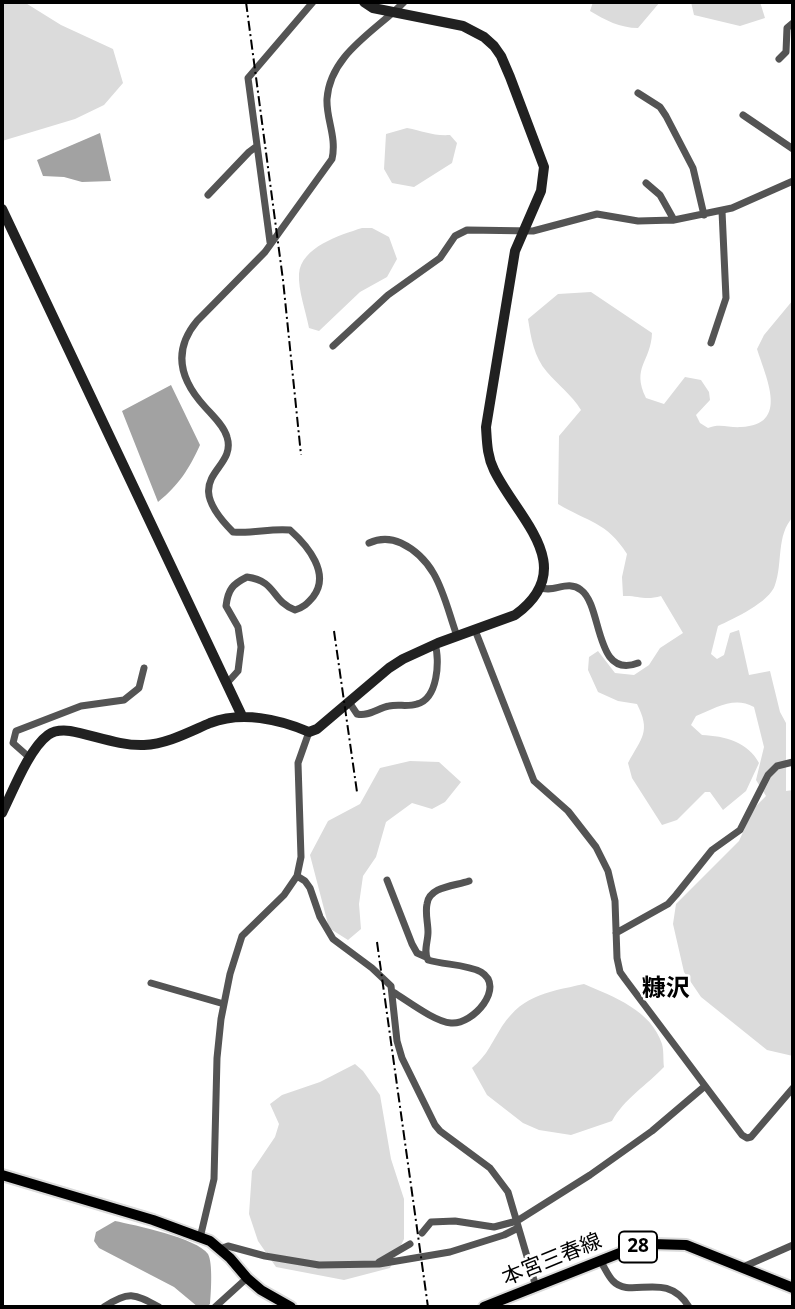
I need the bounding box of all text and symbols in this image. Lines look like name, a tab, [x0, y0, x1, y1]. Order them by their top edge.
district label: 糠沢	[642, 975, 690, 1003]
street label: 本宮三春線	[499, 1229, 605, 1291]
road number: 28	[619, 1232, 657, 1262]

